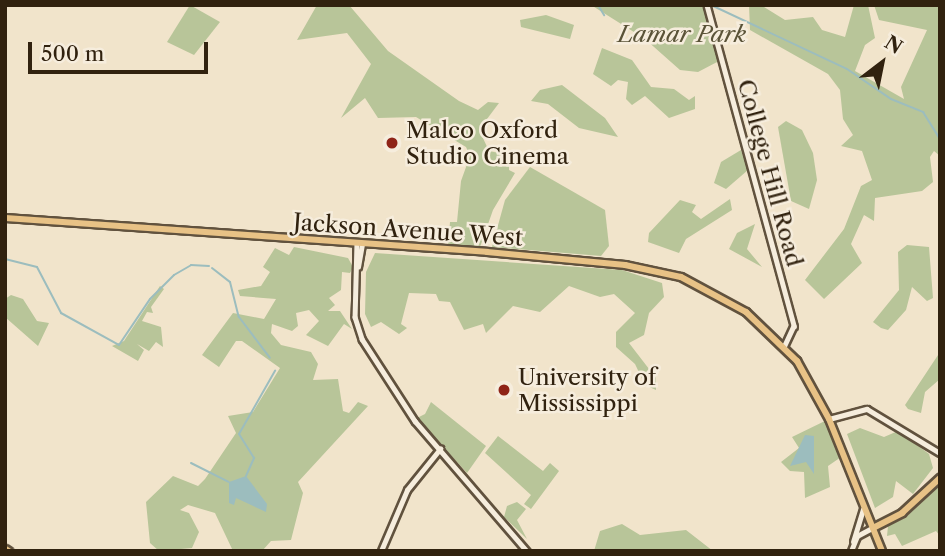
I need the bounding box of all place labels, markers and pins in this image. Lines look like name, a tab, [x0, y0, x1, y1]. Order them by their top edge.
place label: Malco Oxford Studio Cinema	[406, 116, 569, 170]
marker: Malco Oxford Studio Cinema	[384, 135, 400, 151]
place label: University of Mississippi	[518, 363, 657, 417]
marker: University of Mississippi	[496, 382, 512, 398]

